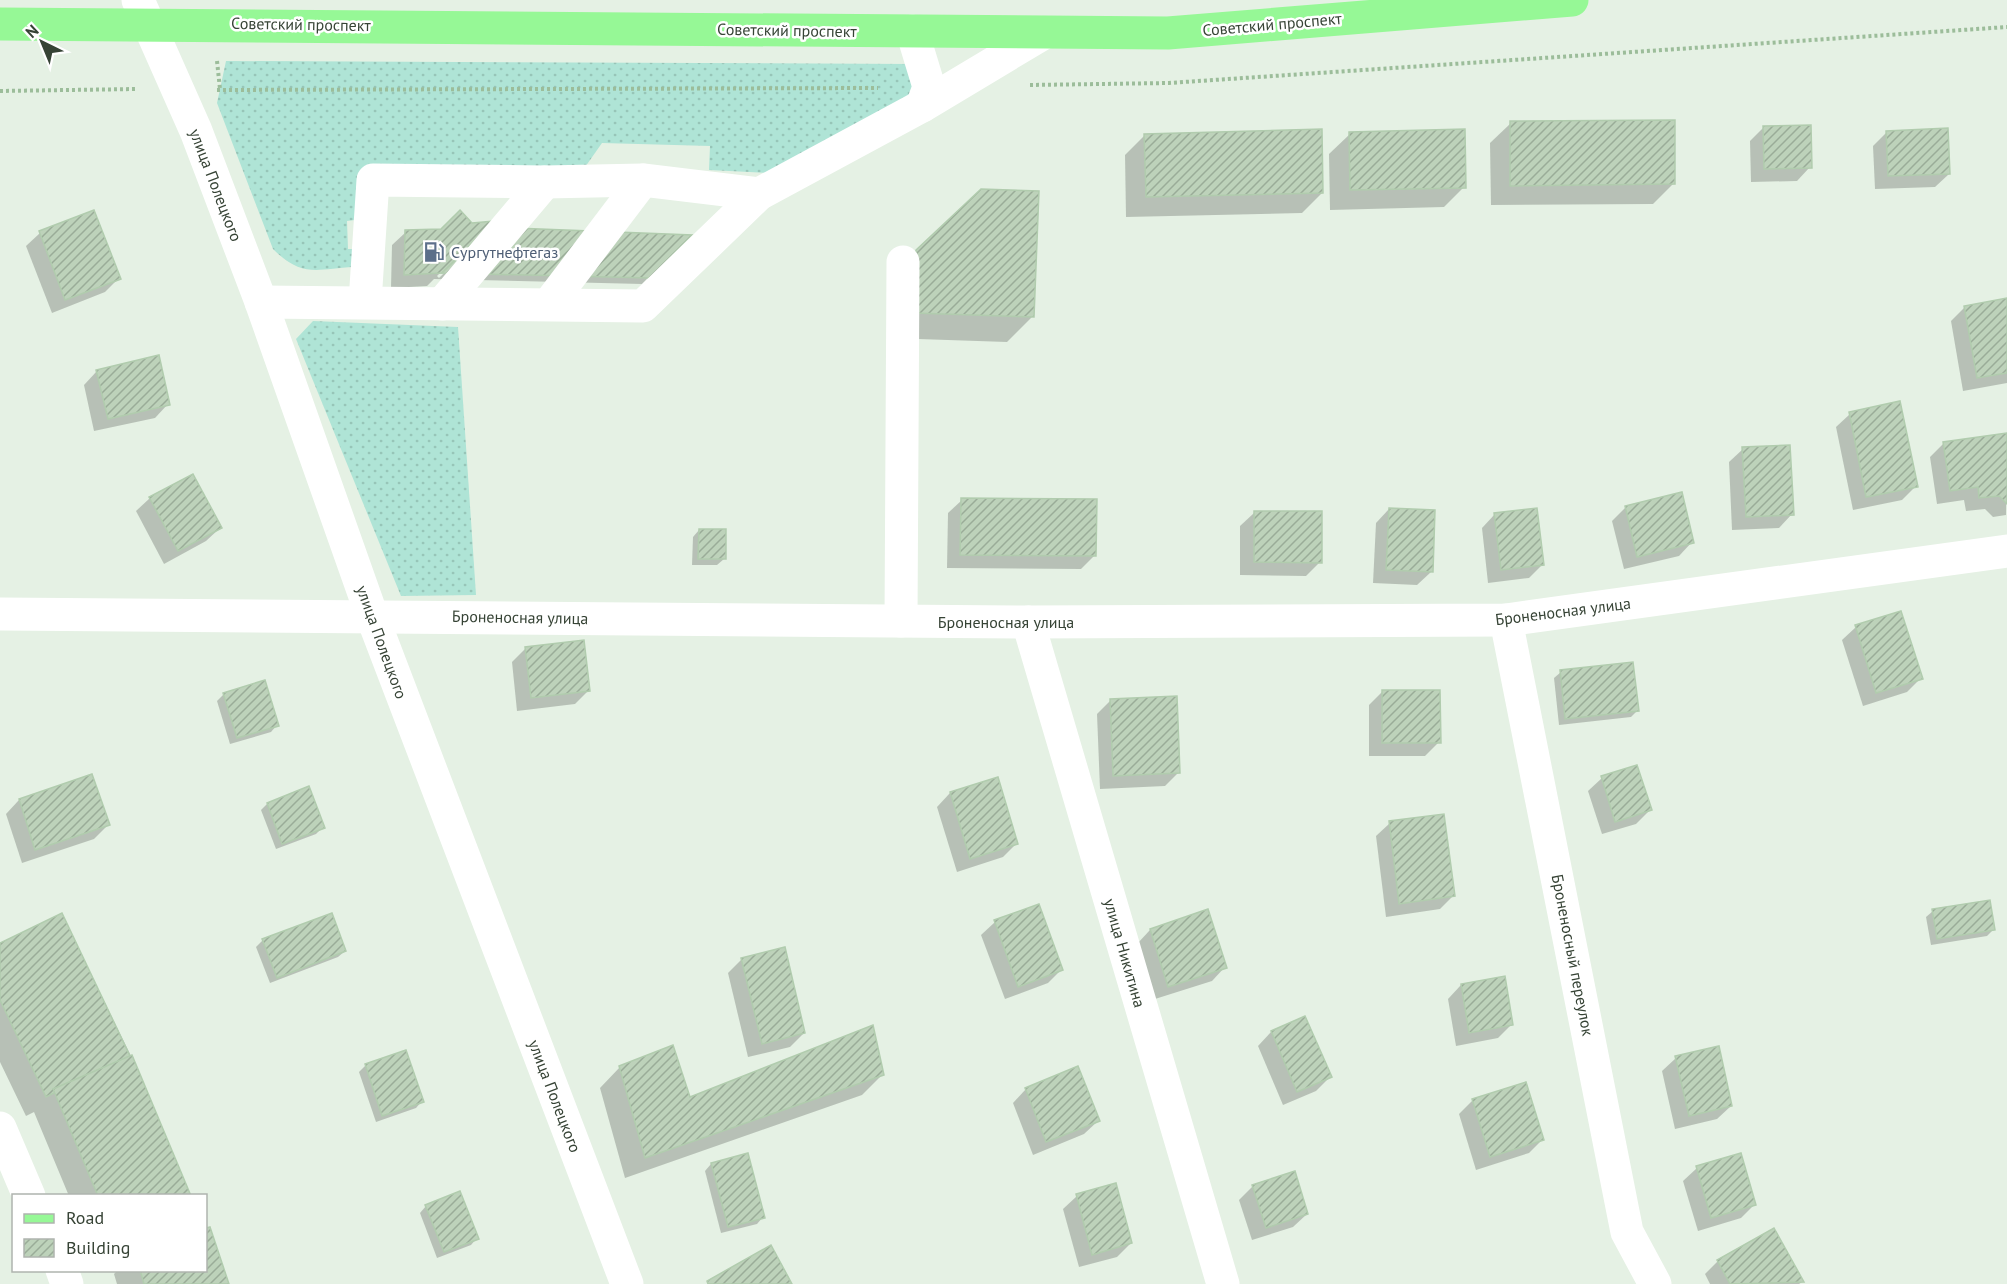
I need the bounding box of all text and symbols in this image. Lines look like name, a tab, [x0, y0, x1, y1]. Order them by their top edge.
street label: Советский проспект	[1202, 8, 1343, 40]
north arrow	[12, 12, 72, 72]
street label: Советский проспект	[231, 13, 372, 35]
street label: Советский проспект	[717, 19, 858, 41]
text: N	[21, 20, 42, 42]
street label: улица Полецкого	[185, 126, 247, 244]
fuel station icon: Сургутнефтегаз	[422, 240, 446, 264]
place label: Сургутнефтегаз	[451, 242, 558, 262]
street label: улица Полецкого	[352, 583, 412, 701]
street label: Броненосная улица	[1494, 593, 1632, 629]
street label: Броненосная улица	[452, 606, 588, 628]
street label: Броненосная улица	[938, 612, 1074, 632]
street label: Броненосный переулок	[1548, 873, 1599, 1038]
street label: улица Никитина	[1100, 896, 1150, 1010]
street label: улица Полецкого	[524, 1037, 586, 1155]
legend	[12, 1194, 207, 1272]
text: Road	[66, 1206, 104, 1229]
text: Building	[66, 1236, 130, 1259]

